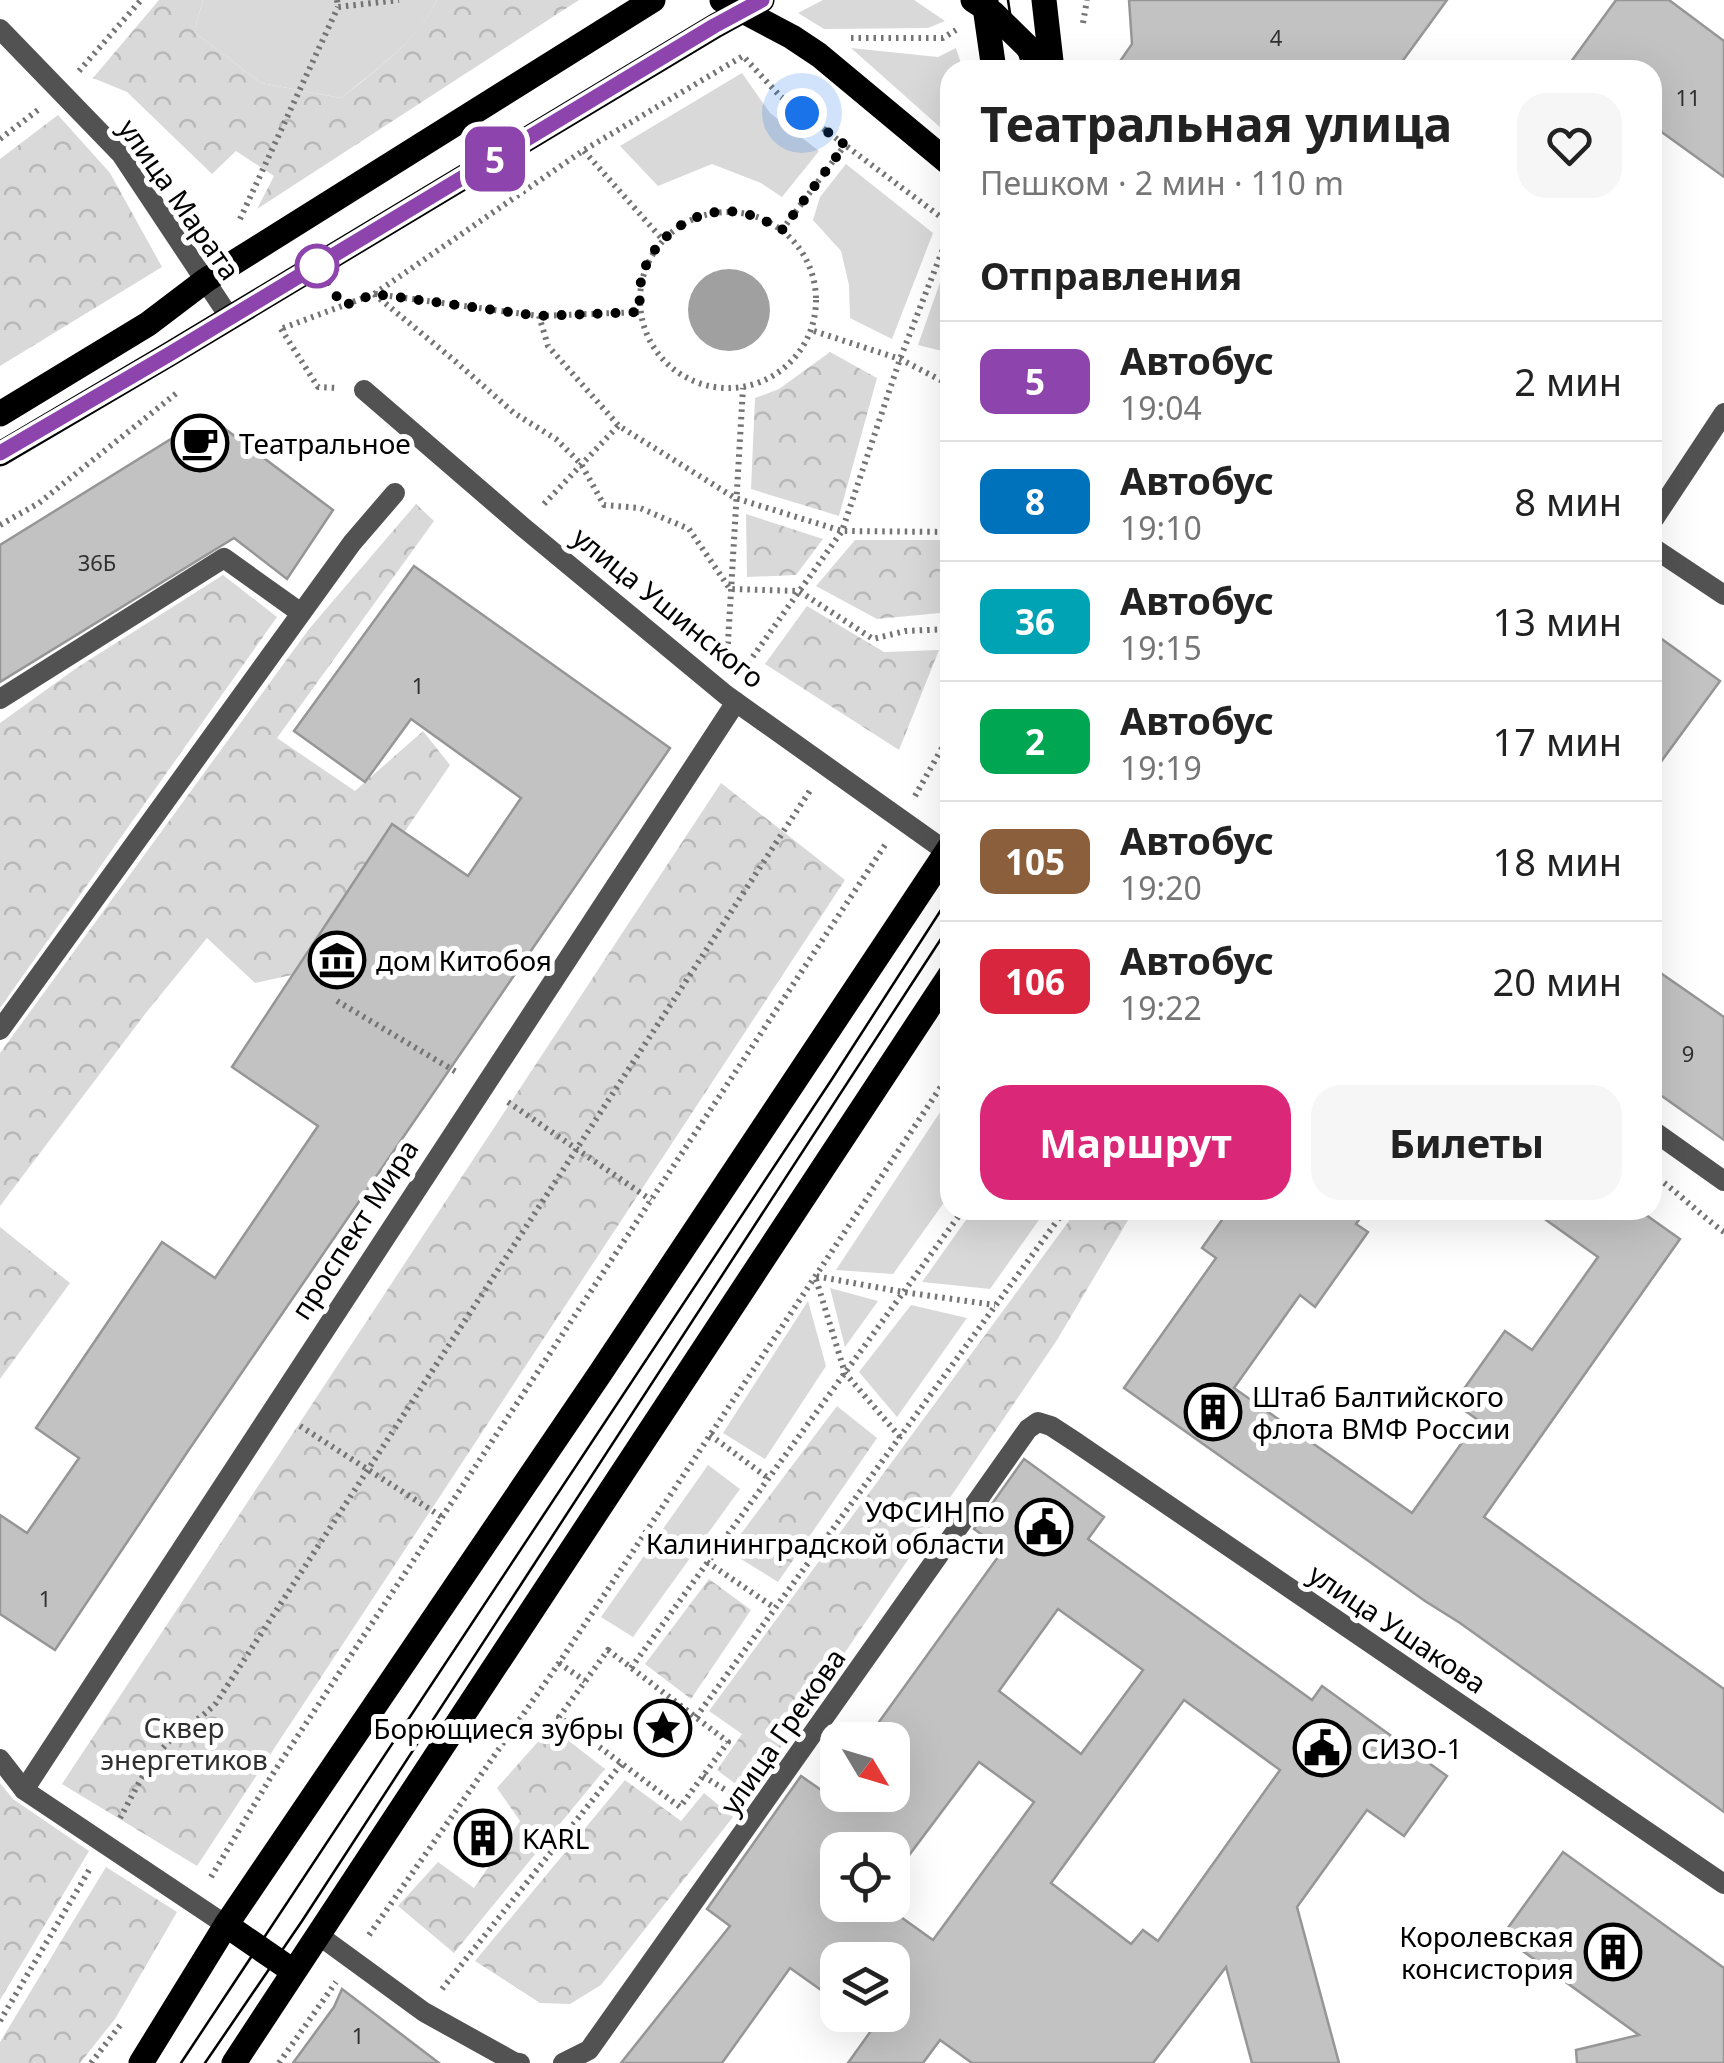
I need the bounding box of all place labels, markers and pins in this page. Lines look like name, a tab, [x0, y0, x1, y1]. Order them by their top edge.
unlabelled marker	[296, 245, 338, 287]
cafe icon: Театральное	[170, 413, 230, 473]
place label: Театральное	[239, 424, 411, 462]
museum icon: дом Китобоя	[307, 930, 367, 990]
place label: дом Китобоя	[376, 941, 552, 979]
place label: Штаб Балтийского флота ВМФ России	[1252, 1377, 1510, 1447]
building icon: Штаб Балтийского флота ВМФ России	[1183, 1382, 1243, 1442]
place label: УФСИН по Калининградской области	[646, 1492, 1005, 1562]
public building icon: УФСИН по Калининградской области	[1014, 1497, 1074, 1557]
place icon: Борющиеся зубры	[633, 1698, 693, 1758]
place label: Борющиеся зубры	[373, 1709, 624, 1747]
public building icon: СИЗО-1	[1292, 1718, 1352, 1778]
place label: СИЗО-1	[1361, 1729, 1463, 1767]
building icon: KARL	[453, 1808, 513, 1868]
place label: KARL	[522, 1819, 589, 1857]
place label: Королевская консистория	[1399, 1917, 1574, 1987]
building icon: Королевская консистория	[1583, 1922, 1643, 1982]

